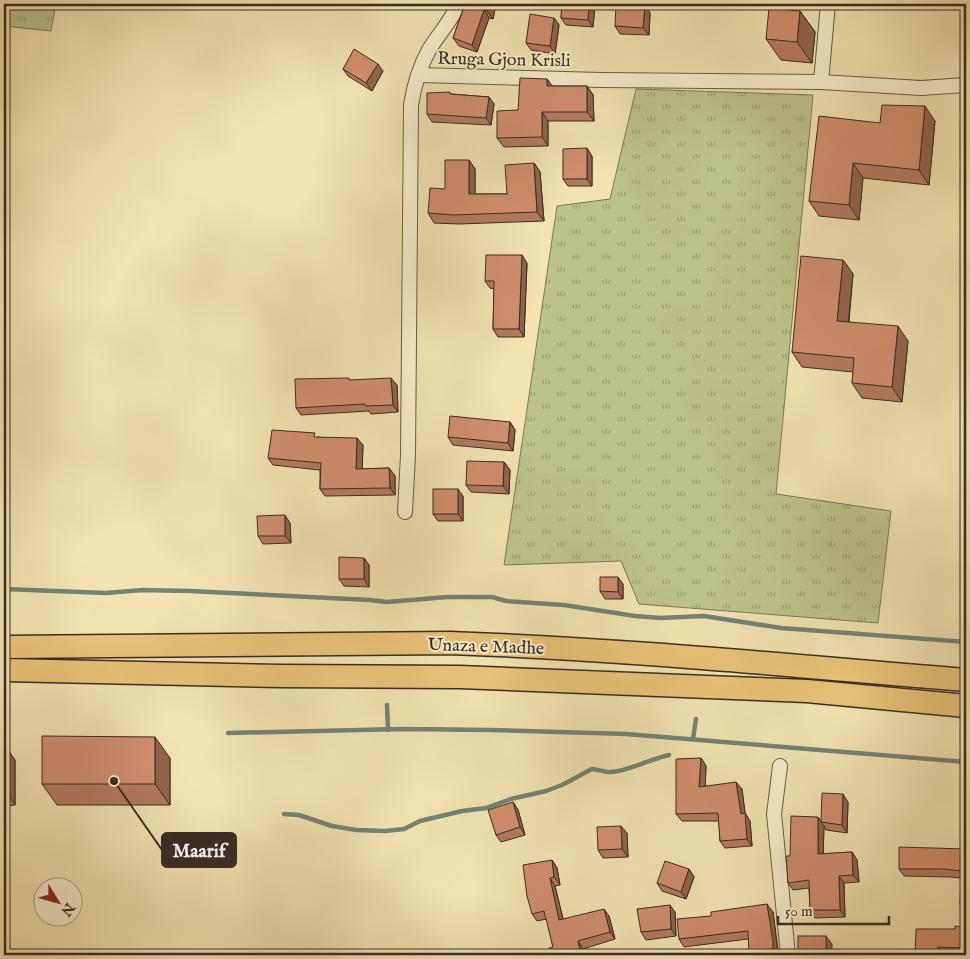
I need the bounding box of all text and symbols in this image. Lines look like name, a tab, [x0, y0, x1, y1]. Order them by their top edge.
street label: Rruga Gjon Krisli	[437, 48, 571, 73]
street label: Unaza e Madhe	[427, 634, 545, 661]
callout: Maarif	[162, 833, 236, 867]
text: Maarif	[172, 840, 229, 864]
north arrow	[32, 876, 82, 926]
scale bar	[778, 894, 889, 926]
text: N	[57, 898, 79, 919]
text: 50 m	[785, 902, 813, 921]

